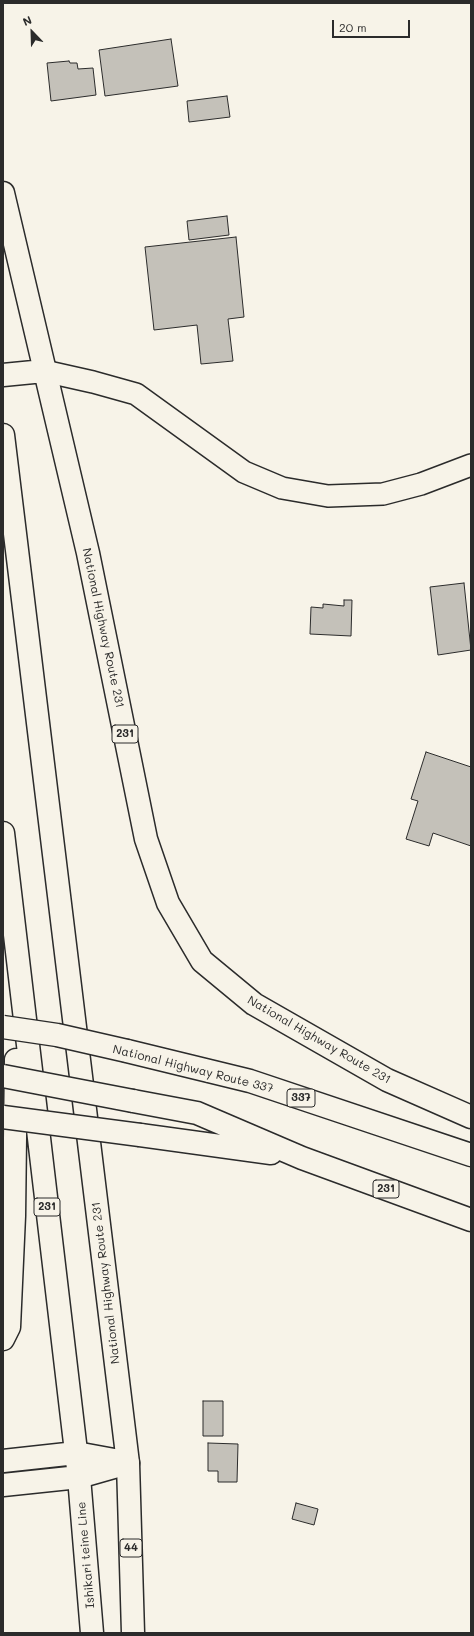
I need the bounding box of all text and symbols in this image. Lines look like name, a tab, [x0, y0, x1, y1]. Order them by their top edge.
north arrow	[12, 12, 52, 52]
text: N	[20, 12, 34, 29]
scale bar	[334, 12, 412, 38]
text: 20 m	[339, 19, 367, 35]
street label: National Highway Route 231	[79, 547, 127, 709]
road number: 231	[112, 725, 138, 743]
street label: National Highway Route 231	[245, 993, 393, 1087]
street label: National Highway Route 337	[111, 1042, 275, 1096]
road number: 337	[287, 1089, 315, 1107]
road number: 231	[373, 1180, 399, 1198]
road number: 231	[34, 1198, 60, 1216]
street label: National Highway Route 231	[89, 1201, 123, 1365]
street label: Ishikari teine Line	[74, 1501, 98, 1609]
road number: 44	[120, 1539, 142, 1557]

